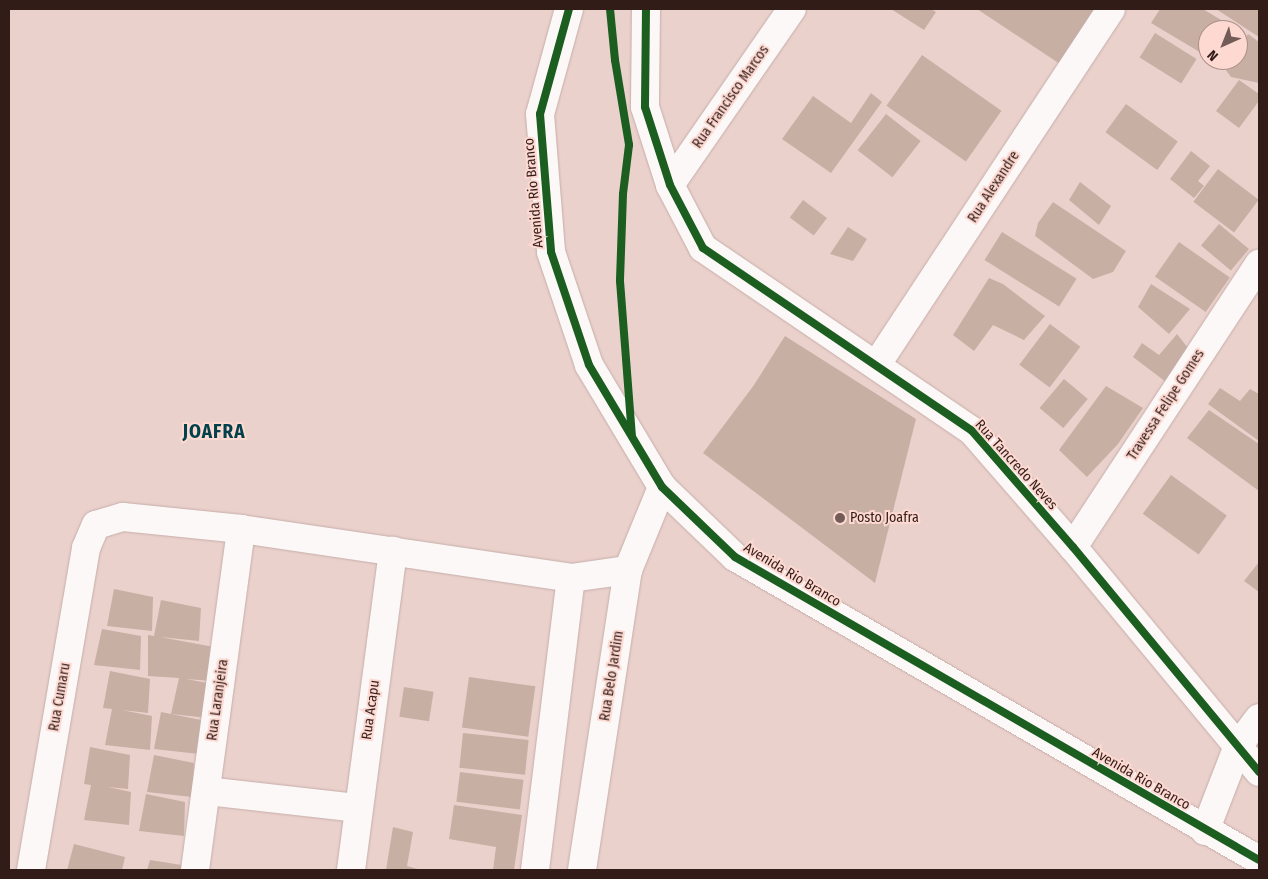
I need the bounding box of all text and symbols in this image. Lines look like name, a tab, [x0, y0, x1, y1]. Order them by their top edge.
north arrow	[1198, 20, 1248, 70]
street label: Rua Francisco Marcos	[689, 42, 773, 152]
text: N	[1204, 46, 1222, 64]
street label: Avenida Rio Branco	[521, 137, 547, 249]
street label: Rua Alexandre	[965, 148, 1023, 226]
street label: Travessa Felipe Gomes	[1124, 346, 1208, 464]
street label: Rua Tancredo Neves	[971, 417, 1061, 513]
district label: JOAFRA	[182, 421, 246, 443]
place label: Posto Joafra	[850, 510, 919, 526]
marker: Posto Joafra	[834, 512, 846, 524]
street label: Avenida Rio Branco	[740, 539, 844, 611]
street label: Rua Belo Jardim	[597, 630, 627, 722]
street label: Rua Laranjeira	[204, 658, 232, 742]
street label: Rua Cumaru	[46, 662, 74, 732]
street label: Rua Acapu	[359, 679, 383, 741]
street label: Avenida Rio Branco	[1089, 744, 1193, 814]

